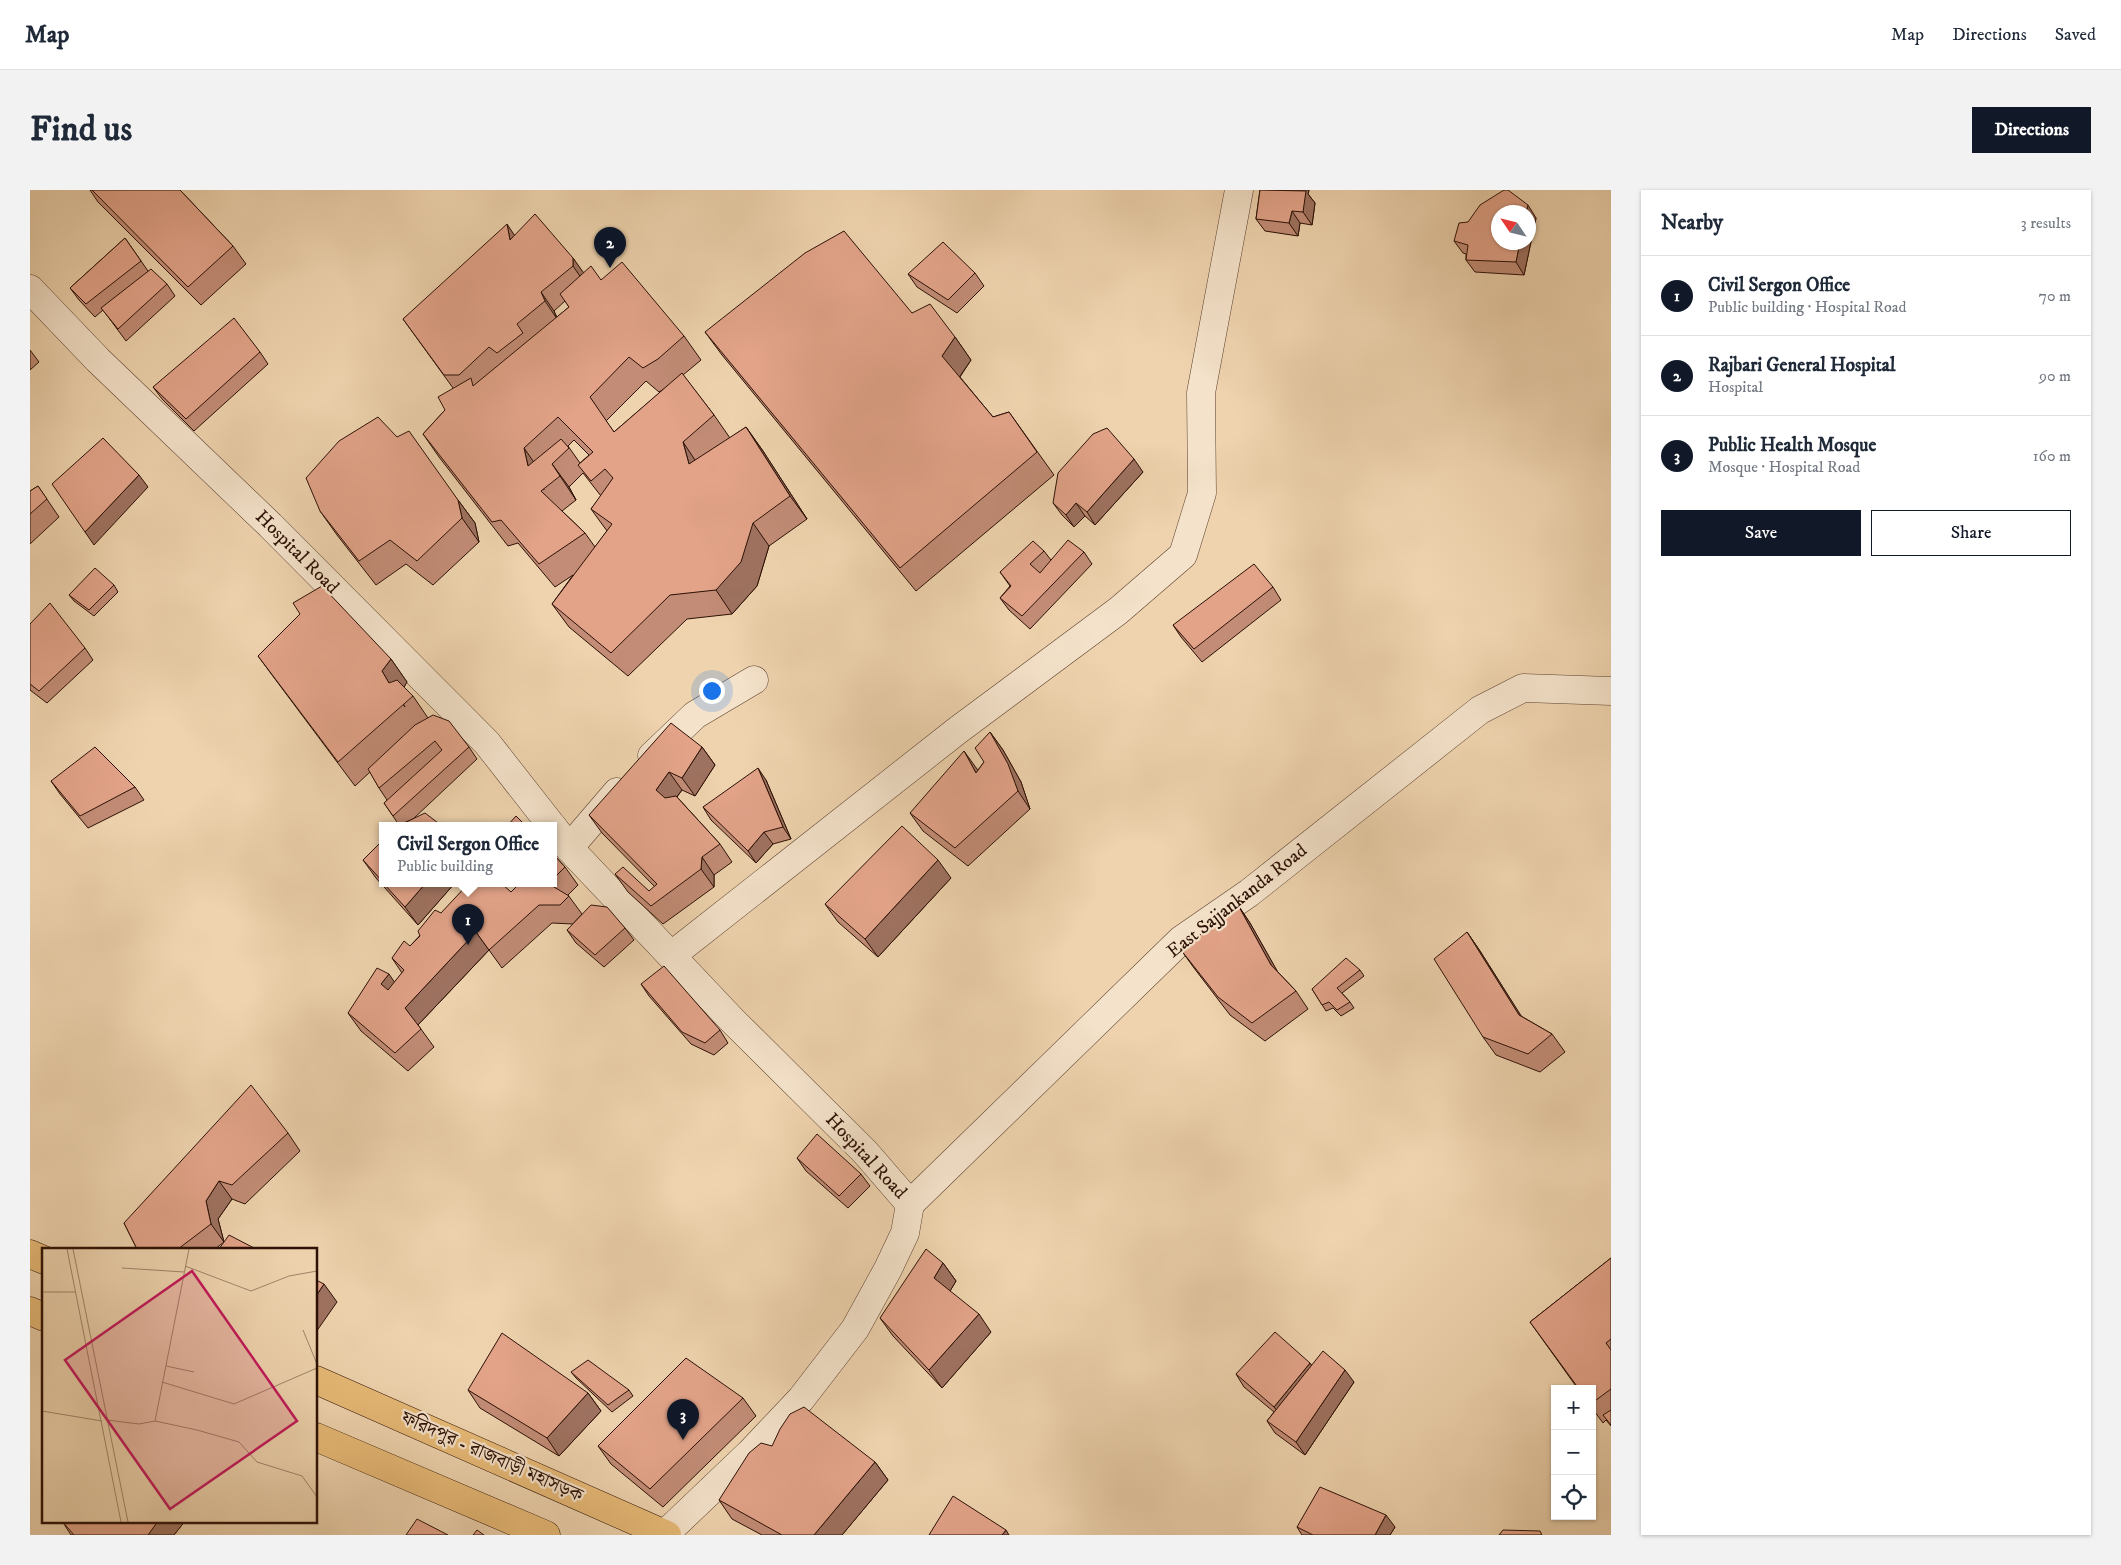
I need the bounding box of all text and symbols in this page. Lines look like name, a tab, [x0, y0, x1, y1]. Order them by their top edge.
text: Map	[25, 20, 69, 50]
text: Map	[1891, 24, 1924, 46]
text: Directions	[1952, 24, 2027, 46]
text: Saved	[2055, 24, 2096, 46]
button: Directions	[1972, 107, 2091, 153]
text: Find us	[30, 108, 132, 152]
north arrow	[1491, 205, 1536, 250]
text: Nearby	[1661, 210, 1723, 236]
text: 3 results	[2021, 213, 2071, 233]
pin: 2	[594, 227, 626, 268]
text: Civil Sergon Office	[1708, 274, 1850, 297]
text: 1	[1674, 286, 1680, 306]
text: 70 m	[2039, 286, 2071, 306]
text: Public building · Hospital Road	[1708, 297, 1907, 317]
text: Rajbari General Hospital	[1708, 354, 1896, 377]
text: 2	[1673, 366, 1681, 386]
text: 90 m	[2039, 366, 2071, 386]
text: Hospital	[1708, 377, 1763, 397]
text: Public Health Mosque	[1708, 434, 1876, 457]
text: 3	[1674, 446, 1680, 466]
text: 160 m	[2033, 446, 2071, 466]
text: Mosque · Hospital Road	[1708, 457, 1860, 477]
street label: Hospital Road	[250, 505, 344, 599]
button: Save	[1661, 510, 1861, 556]
button: Share	[1871, 510, 2071, 556]
your location	[699, 678, 725, 704]
popup	[379, 822, 557, 887]
text: Civil Sergon Office	[397, 833, 539, 856]
street label: East Sajjankanda Road	[1162, 839, 1312, 963]
text: Public building	[397, 856, 493, 876]
pin: 1	[452, 904, 484, 945]
street label: Hospital Road	[820, 1108, 912, 1204]
inset map	[42, 1248, 318, 1522]
map controls	[1551, 1385, 1596, 1520]
button: +	[1551, 1385, 1596, 1430]
pin: 3	[667, 1399, 699, 1440]
street label: ফরিদপুর - রাজবাড়ী মহাসড়ক	[397, 1405, 587, 1508]
button: −	[1551, 1430, 1596, 1475]
button: locate	[1551, 1475, 1596, 1520]

